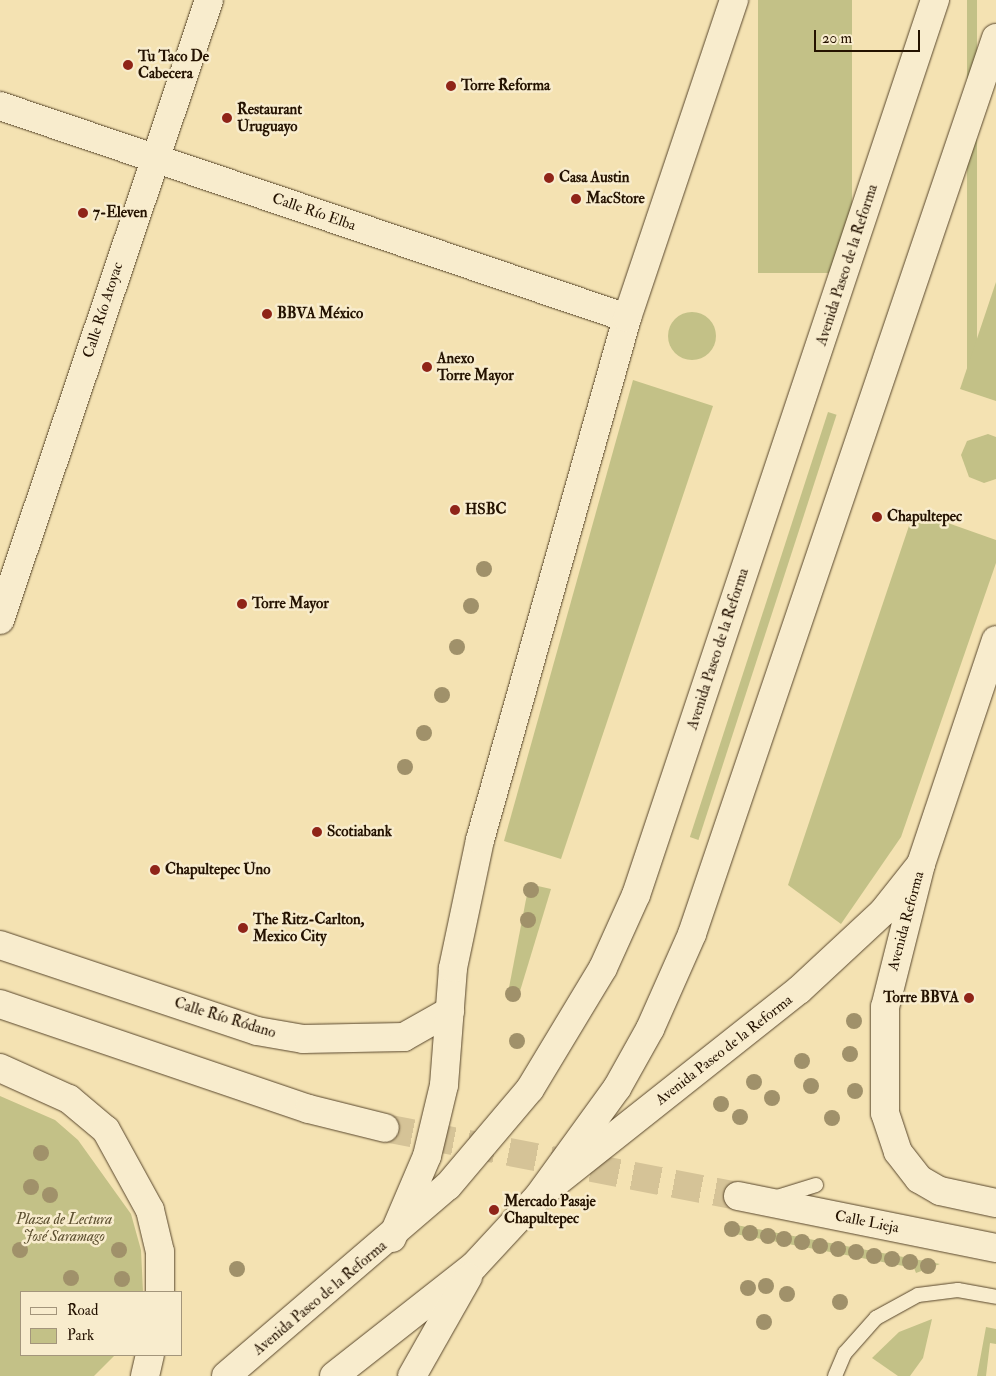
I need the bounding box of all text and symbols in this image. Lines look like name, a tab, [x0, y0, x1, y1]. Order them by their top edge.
scale bar	[816, 20, 922, 52]
text: 20 m	[822, 29, 852, 48]
place label: Tu Taco De Cabecera	[138, 47, 209, 82]
marker: Tu Taco De Cabecera	[122, 59, 134, 71]
place label: Torre Reforma	[461, 77, 550, 95]
marker: Torre Reforma	[445, 80, 457, 92]
place label: Restaurant Uruguayo	[237, 100, 302, 135]
marker: Restaurant Uruguayo	[221, 112, 233, 124]
place label: Casa Austin	[559, 169, 630, 187]
marker: Casa Austin	[543, 172, 555, 184]
street label: Avenida Paseo de la Reforma	[812, 182, 882, 348]
street label: Calle Río Elba	[270, 189, 358, 235]
place label: MacStore	[586, 190, 645, 208]
marker: MacStore	[570, 193, 582, 205]
place label: 7-Eleven	[93, 204, 147, 222]
marker: 7-Eleven	[77, 207, 89, 219]
street label: Calle Río Atoyac	[79, 260, 127, 360]
place label: BBVA México	[277, 305, 363, 323]
marker: BBVA México	[261, 308, 273, 320]
place label: Anexo Torre Mayor	[437, 349, 514, 384]
marker: Anexo Torre Mayor	[421, 361, 433, 373]
place label: HSBC	[465, 501, 506, 519]
marker: HSBC	[449, 504, 461, 516]
place label: Chapultepec	[887, 508, 962, 526]
marker: Chapultepec	[871, 511, 883, 523]
street label: Avenida Paseo de la Reforma	[683, 566, 753, 732]
place label: Torre Mayor	[252, 595, 329, 613]
marker: Torre Mayor	[236, 598, 248, 610]
place label: Scotiabank	[327, 823, 392, 841]
marker: Scotiabank	[311, 826, 323, 838]
place label: Chapultepec Uno	[165, 861, 270, 879]
marker: Chapultepec Uno	[149, 864, 161, 876]
street label: Avenida Reforma	[884, 869, 928, 973]
place label: The Ritz-Carlton, Mexico City	[253, 910, 364, 945]
marker: The Ritz-Carlton, Mexico City	[237, 922, 249, 934]
place label: Torre BBVA	[883, 989, 959, 1007]
street label: Avenida Paseo de la Reforma	[652, 991, 796, 1109]
marker: Torre BBVA	[963, 992, 975, 1004]
street label: Calle Río Ródano	[172, 994, 278, 1042]
place label: Mercado Pasaje Chapultepec	[504, 1192, 596, 1227]
marker: Mercado Pasaje Chapultepec	[488, 1204, 500, 1216]
street label: Calle Lieja	[833, 1207, 901, 1237]
park label: Plaza de Lectura José Saramago	[16, 1210, 112, 1245]
street label: Avenida Paseo de la Reforma	[250, 1237, 390, 1359]
legend	[20, 1291, 182, 1356]
text: Road	[67, 1301, 98, 1320]
text: Park	[67, 1326, 94, 1345]

